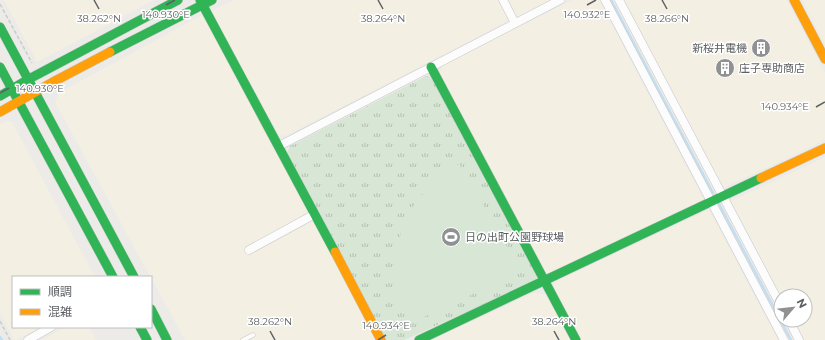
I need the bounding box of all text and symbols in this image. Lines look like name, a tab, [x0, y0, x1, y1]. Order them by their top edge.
text: 140.930°E	[142, 8, 190, 21]
text: 140.932°E	[564, 8, 611, 21]
text: 38.262°N	[77, 12, 121, 25]
text: 38.264°N	[361, 12, 405, 25]
text: 38.266°N	[645, 12, 689, 25]
building icon: 新桜井電機	[750, 37, 772, 59]
place label: 新桜井電機	[692, 41, 747, 55]
building icon: 庄子専助商店	[714, 57, 736, 79]
place label: 庄子専助商店	[739, 61, 805, 75]
text: 140.930°E	[16, 82, 64, 95]
text: 140.934°E	[761, 100, 809, 113]
sports icon: 日の出町公園野球場	[440, 226, 462, 248]
place label: 日の出町公園野球場	[465, 230, 564, 244]
legend	[12, 276, 152, 328]
text: 順調	[48, 284, 72, 299]
north arrow	[773, 288, 813, 328]
text: N	[794, 296, 810, 311]
text: 混雑	[48, 304, 72, 319]
text: 38.262°N	[248, 315, 292, 328]
text: 38.264°N	[532, 315, 576, 328]
text: 140.934°E	[362, 319, 410, 332]

